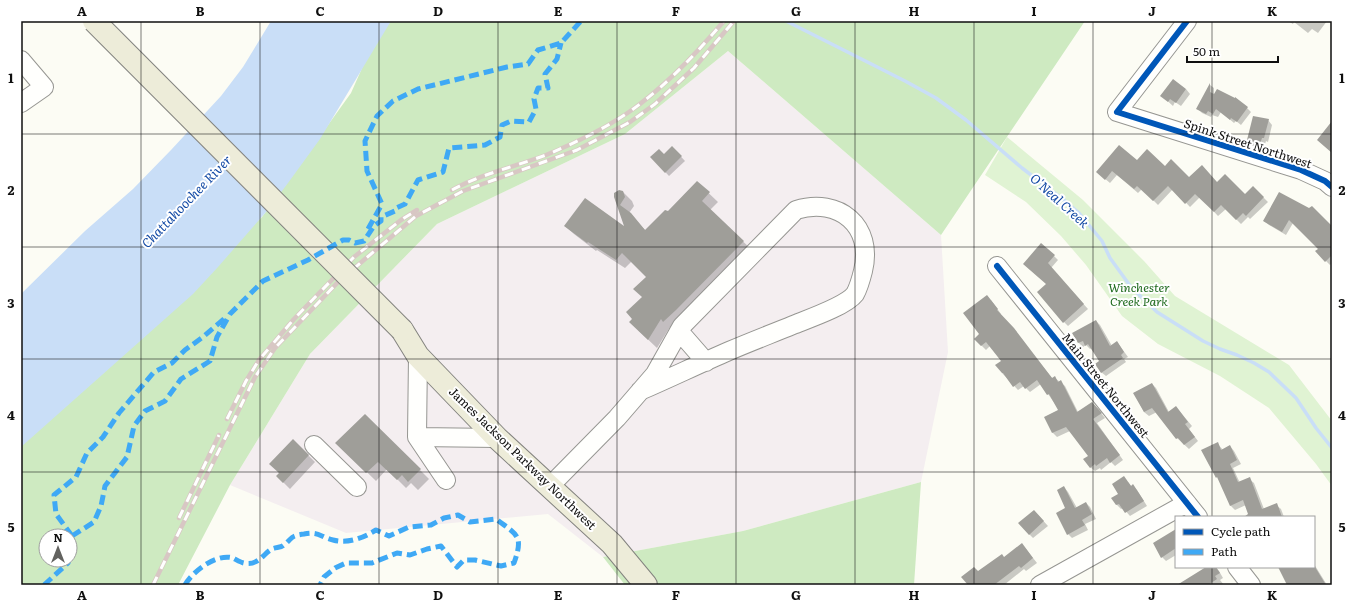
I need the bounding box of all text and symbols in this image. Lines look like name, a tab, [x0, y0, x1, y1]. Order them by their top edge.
text: A	[77, 1, 87, 20]
text: B	[196, 1, 205, 20]
text: C	[315, 1, 325, 20]
text: D	[433, 1, 443, 20]
text: E	[554, 1, 563, 20]
text: F	[672, 1, 680, 20]
text: G	[791, 1, 801, 20]
text: H	[909, 1, 920, 20]
text: I	[1031, 1, 1037, 20]
text: J	[1148, 1, 1156, 20]
text: K	[1267, 1, 1278, 20]
scale bar	[1187, 38, 1278, 64]
text: 50 m	[1193, 42, 1220, 60]
text: 1	[8, 68, 14, 87]
text: 1	[1339, 68, 1345, 87]
street label: Spink Street Northwest	[1182, 114, 1314, 172]
water label: Chattahoochee River	[137, 150, 235, 252]
water label: O'Neal Creek	[1026, 168, 1094, 232]
text: 2	[8, 180, 15, 199]
text: 2	[1339, 180, 1346, 199]
park label: Winchester Creek Park	[1108, 278, 1170, 310]
text: 3	[7, 293, 15, 312]
text: 3	[1338, 293, 1346, 312]
street label: Main Street Northwest	[1058, 329, 1154, 441]
street label: James Jackson Parkway Northwest	[445, 383, 601, 534]
text: 4	[7, 405, 15, 424]
text: 4	[1338, 405, 1346, 424]
legend	[1175, 516, 1315, 568]
text: 5	[7, 517, 15, 536]
text: 5	[1338, 517, 1346, 536]
text: Cycle path	[1211, 522, 1271, 540]
north arrow	[38, 528, 78, 568]
text: N	[53, 529, 63, 545]
text: Path	[1211, 542, 1237, 560]
text: A	[77, 585, 87, 604]
text: B	[196, 585, 205, 604]
text: C	[315, 585, 325, 604]
text: D	[433, 585, 443, 604]
text: E	[554, 585, 563, 604]
text: F	[672, 585, 680, 604]
text: G	[791, 585, 801, 604]
text: H	[909, 585, 920, 604]
text: I	[1031, 585, 1037, 604]
text: J	[1148, 585, 1156, 604]
text: K	[1267, 585, 1278, 604]

